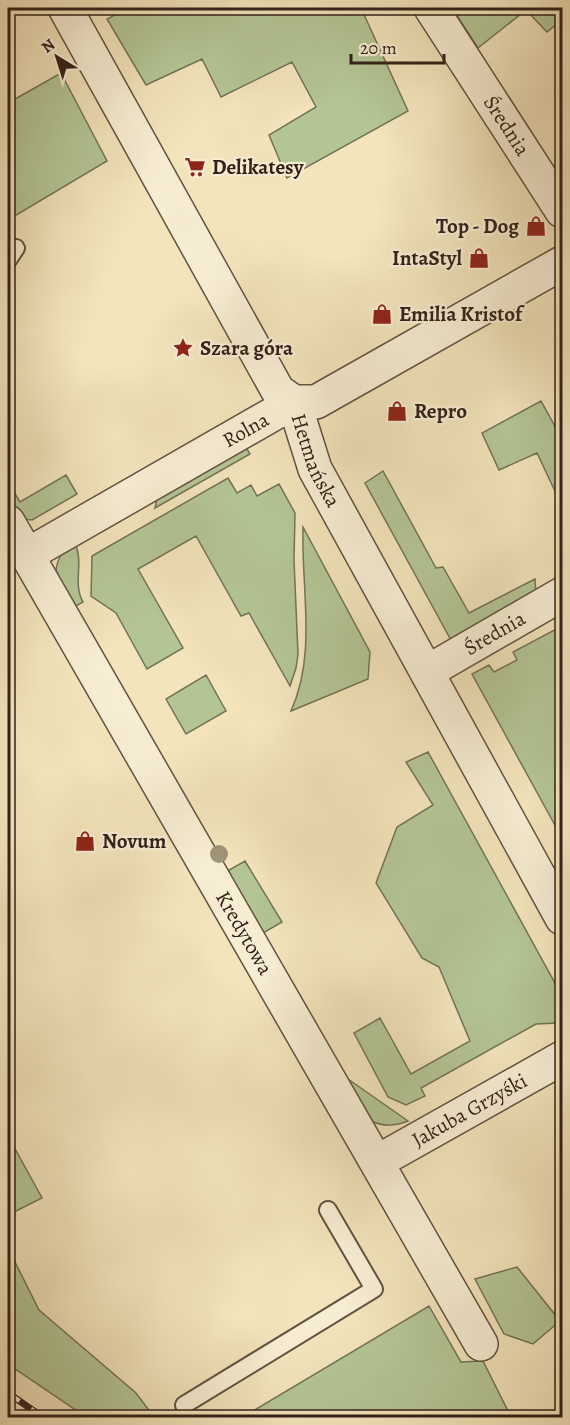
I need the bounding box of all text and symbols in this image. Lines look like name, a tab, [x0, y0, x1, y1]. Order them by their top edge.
north arrow	[27, 27, 87, 87]
scale bar	[351, 27, 444, 65]
text: N	[37, 33, 60, 58]
text: 20 m	[360, 36, 397, 60]
street label: Średnia	[477, 90, 537, 161]
place label: Delikatesy	[212, 153, 305, 181]
supermarket icon: Delikatesy	[183, 155, 207, 179]
place label: Top - Dog	[436, 212, 519, 240]
shop icon: Top - Dog	[524, 214, 548, 238]
place label: IntaStyl	[392, 244, 462, 272]
shop icon: IntaStyl	[467, 246, 491, 270]
place label: Emilia Kristof	[399, 300, 525, 328]
shop icon: Emilia Kristof	[370, 302, 394, 326]
place label: Szara góra	[200, 334, 294, 362]
place icon: Szara góra	[171, 336, 195, 360]
place label: Repro	[414, 397, 467, 425]
shop icon: Repro	[385, 399, 409, 423]
street label: Rolna	[217, 405, 274, 454]
street label: Hetmańska	[284, 410, 347, 512]
street label: Średnia	[459, 604, 531, 662]
place label: Novum	[102, 827, 167, 855]
shop icon: Novum	[73, 829, 97, 853]
street label: Kredytowa	[209, 886, 280, 980]
street label: Jakuba Grzyśki	[407, 1066, 532, 1154]

